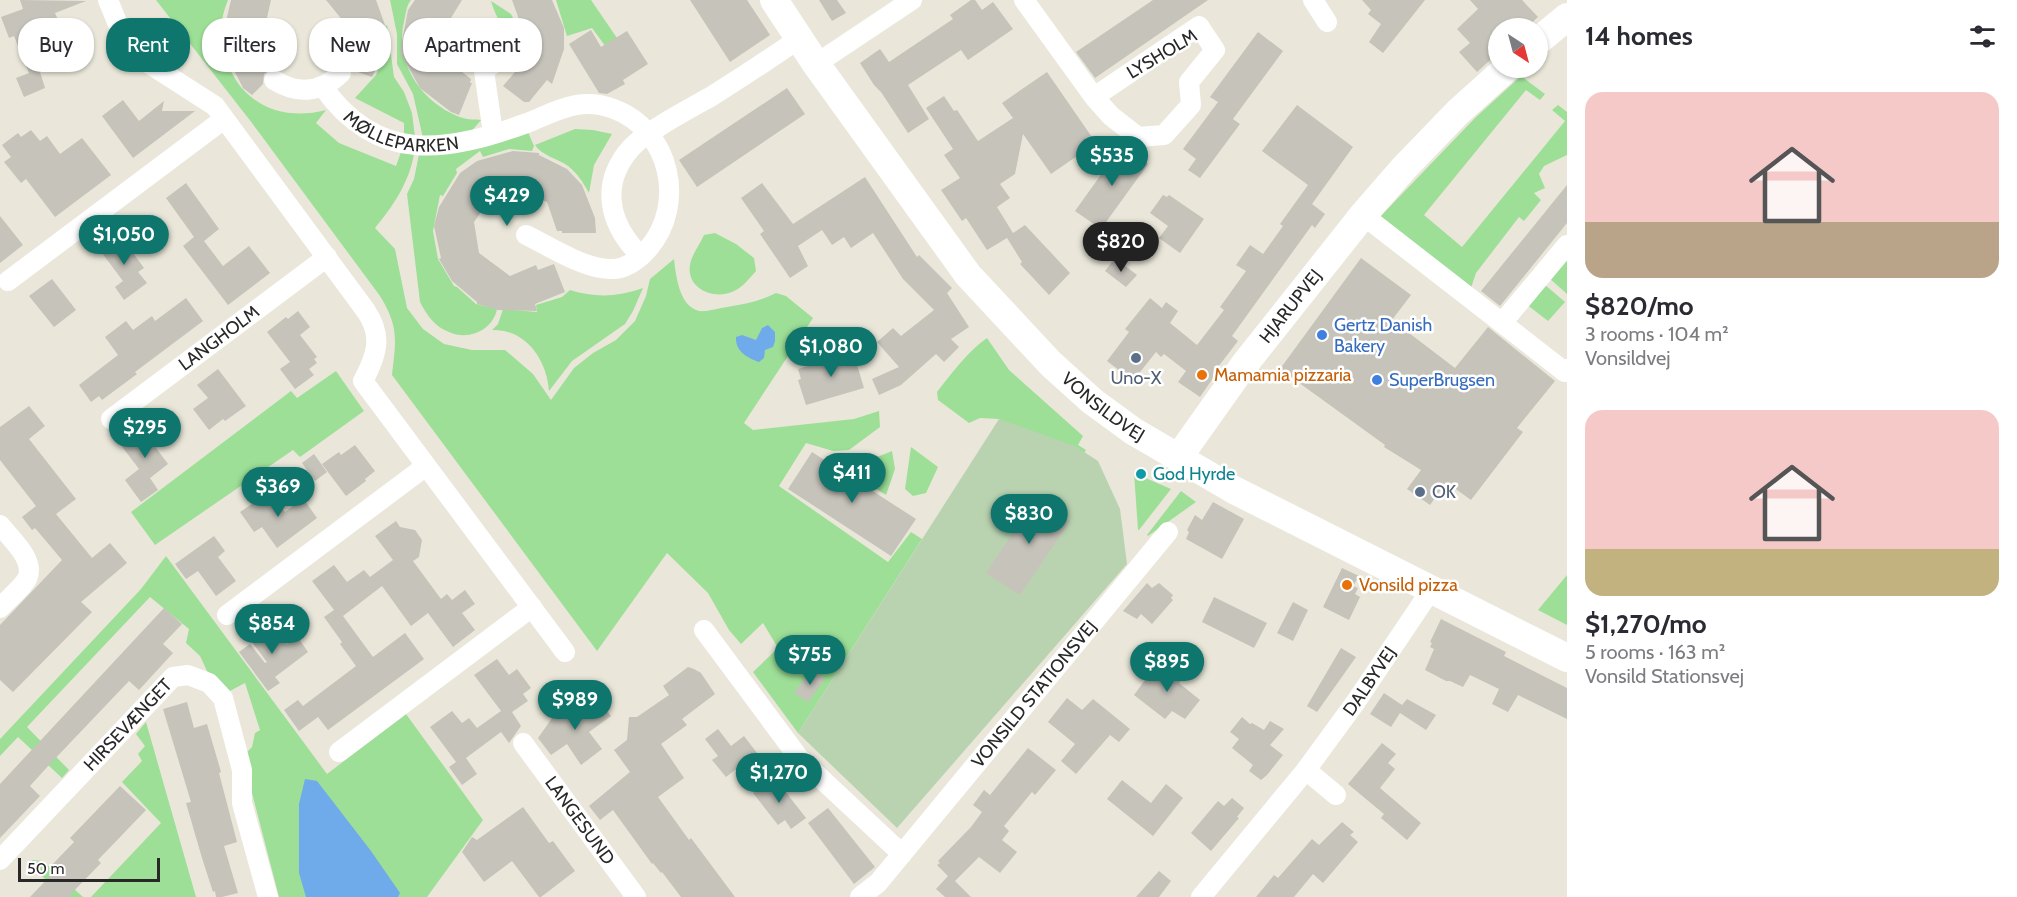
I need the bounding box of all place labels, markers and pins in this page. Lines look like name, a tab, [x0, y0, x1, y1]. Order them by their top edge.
pin: $535	[1076, 136, 1148, 187]
pin: $429	[471, 176, 543, 227]
pin: $1,050	[75, 215, 173, 266]
pin: $820	[1085, 222, 1157, 273]
place label: Gertz Danish Bakery	[1334, 314, 1432, 357]
pin: $1,080	[782, 327, 880, 378]
marker: Gertz Danish Bakery	[1315, 328, 1329, 342]
marker: Uno-X	[1129, 351, 1143, 365]
place label: Mamamia pizzaria	[1214, 364, 1352, 386]
place label: Uno-X	[1111, 367, 1162, 389]
marker: Mamamia pizzaria	[1195, 368, 1209, 382]
place label: SuperBrugsen	[1389, 369, 1495, 391]
marker: SuperBrugsen	[1370, 373, 1384, 387]
pin: $295	[109, 408, 181, 459]
pin: $411	[816, 453, 888, 504]
place label: God Hyrde	[1153, 463, 1235, 485]
pin: $369	[242, 467, 314, 518]
marker: God Hyrde	[1134, 467, 1148, 481]
place label: OK	[1432, 481, 1457, 503]
marker: OK	[1413, 485, 1427, 499]
pin: $830	[993, 494, 1065, 545]
place label: Vonsild pizza	[1359, 574, 1458, 596]
marker: Vonsild pizza	[1340, 578, 1354, 592]
pin: $854	[236, 604, 308, 655]
pin: $755	[774, 635, 846, 686]
pin: $895	[1131, 642, 1203, 693]
pin: $989	[539, 680, 611, 731]
pin: $1,270	[730, 753, 828, 804]

